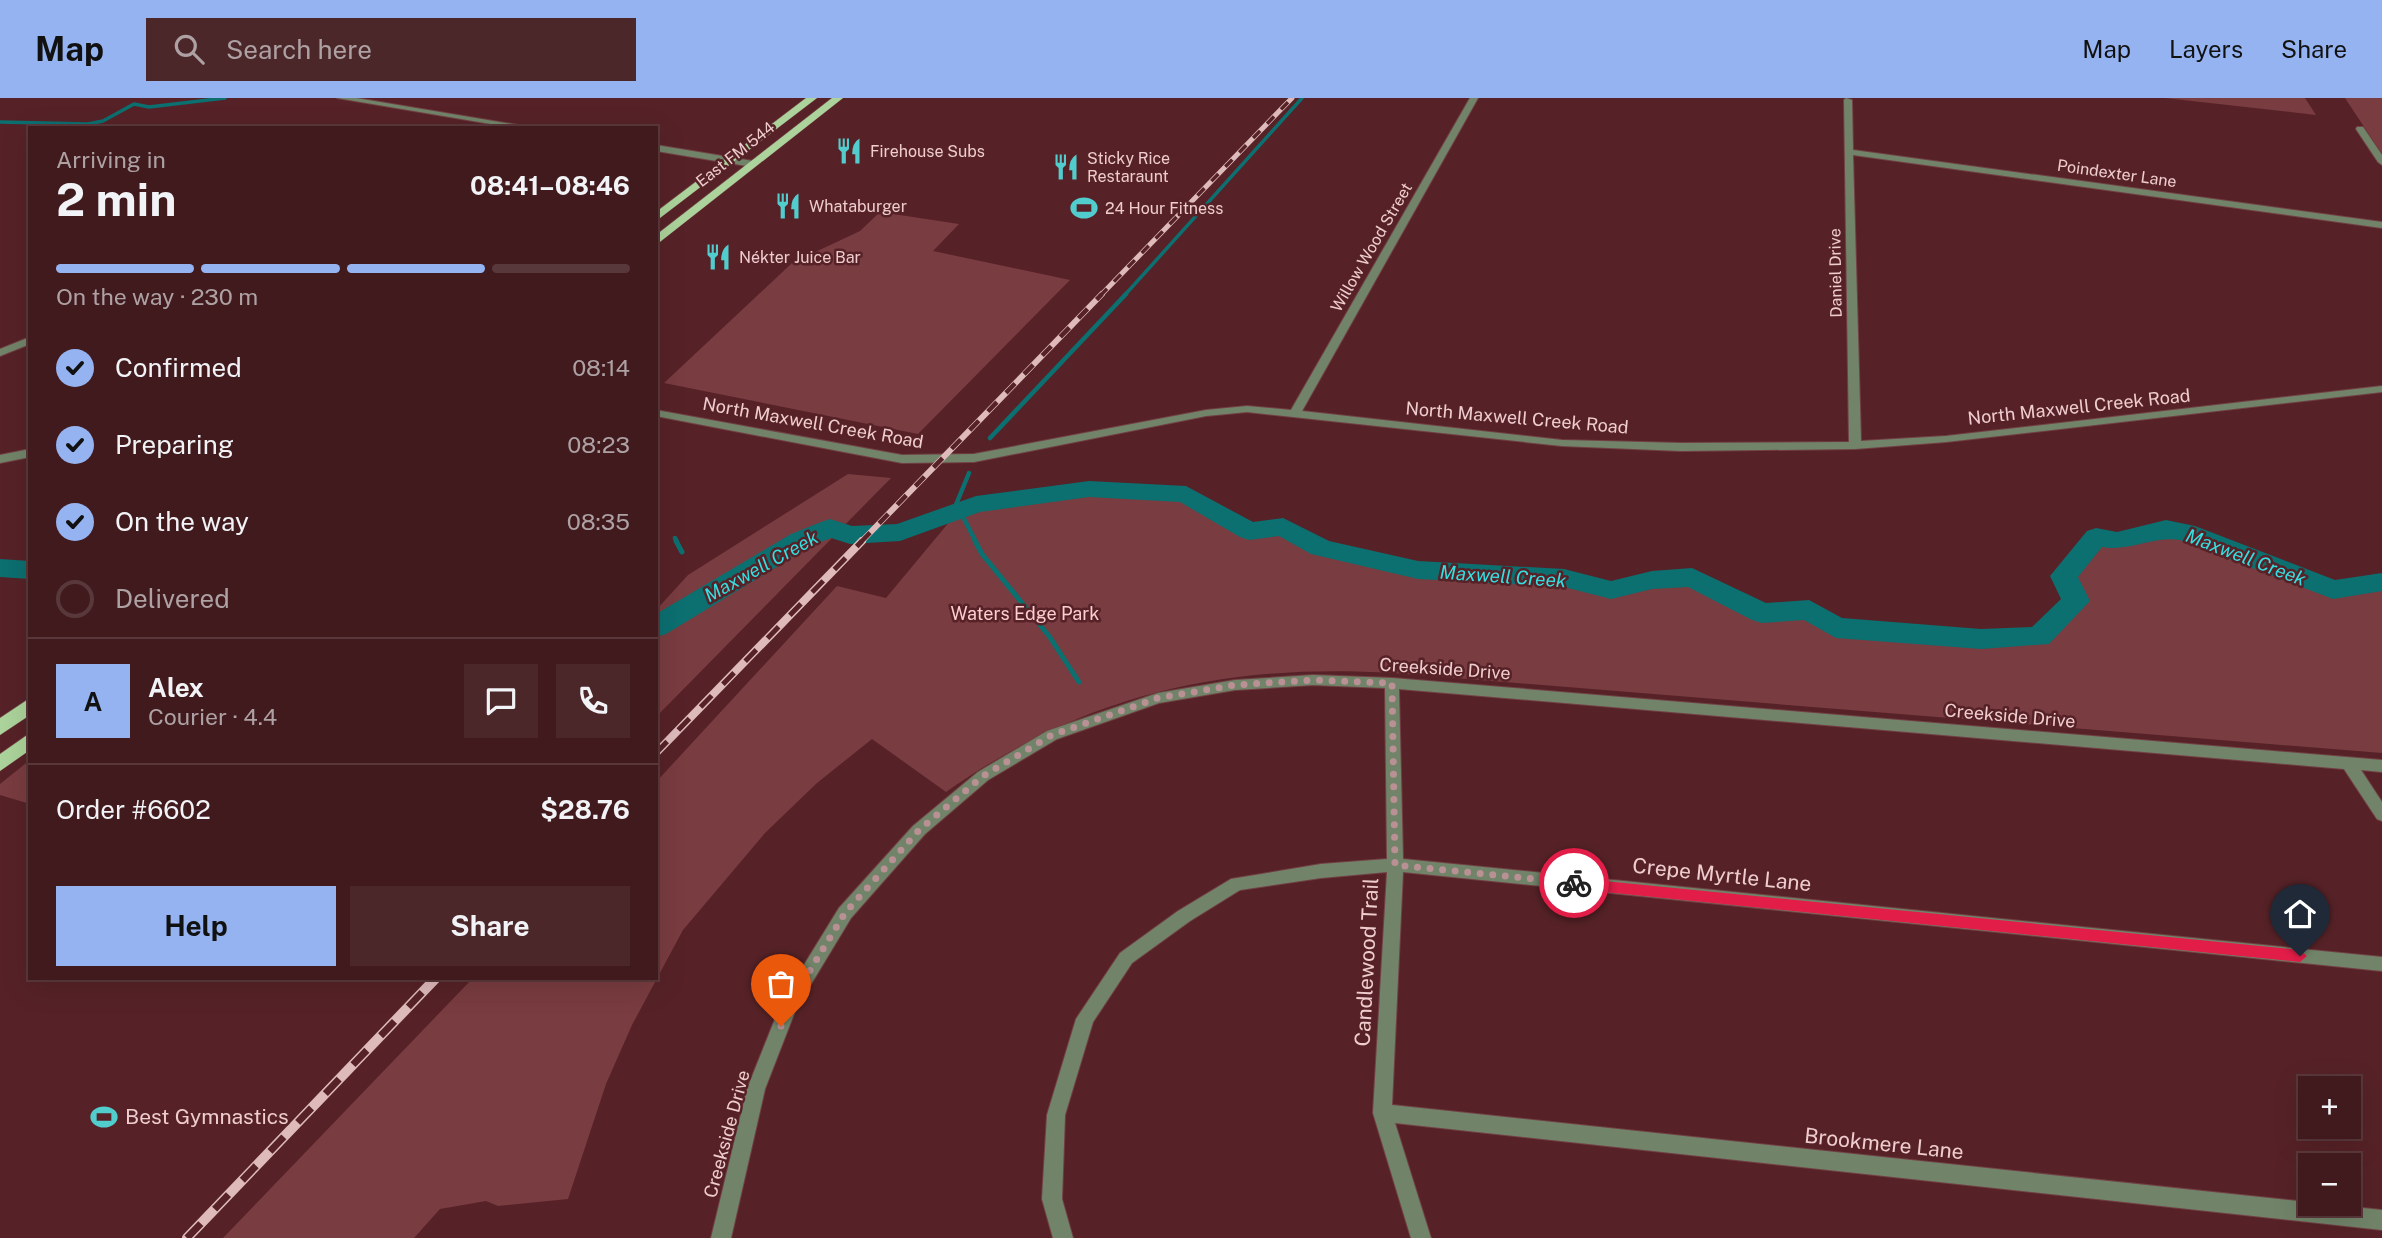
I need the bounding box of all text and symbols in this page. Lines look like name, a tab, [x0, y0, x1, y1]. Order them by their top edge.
search box	[146, 18, 636, 81]
text: Map	[35, 30, 104, 68]
icon: search	[170, 30, 208, 68]
text: Search here	[226, 34, 372, 65]
text: Map	[2082, 35, 2131, 63]
text: Layers	[2169, 35, 2243, 63]
text: Share	[2281, 35, 2347, 63]
street label: East FM 544	[692, 118, 778, 191]
restaurant icon: Firehouse Subs	[834, 136, 864, 166]
place label: Firehouse Subs	[870, 142, 985, 161]
text: Arriving in	[56, 146, 166, 173]
place label: Sticky Rice Restaraunt	[1087, 149, 1170, 186]
restaurant icon: Sticky Rice Restaraunt	[1051, 152, 1081, 182]
street label: Poindexter Lane	[2056, 156, 2178, 191]
text: 08:41–08:46	[470, 170, 630, 201]
text: 2 min	[56, 172, 176, 226]
street label: Willow Wood Street	[1327, 179, 1416, 315]
restaurant icon: Whataburger	[773, 191, 803, 221]
sports icon: 24 Hour Fitness	[1069, 193, 1099, 223]
place label: Whataburger	[809, 197, 907, 216]
place label: 24 Hour Fitness	[1105, 199, 1223, 218]
street label: Daniel Drive	[1825, 228, 1846, 318]
restaurant icon: Nékter Juice Bar	[703, 242, 733, 272]
place label: Nékter Juice Bar	[739, 248, 861, 267]
text: On the way · 230 m	[56, 283, 258, 310]
icon: check	[56, 349, 94, 387]
text: Confirmed	[115, 352, 242, 383]
text: 08:14	[572, 354, 630, 381]
street label: North Maxwell Creek Road	[1967, 384, 2191, 429]
street label: North Maxwell Creek Road	[701, 393, 925, 452]
street label: North Maxwell Creek Road	[1405, 397, 1629, 438]
icon: check	[56, 426, 94, 464]
text: Preparing	[115, 429, 234, 460]
text: 08:23	[567, 431, 630, 458]
icon: check	[56, 503, 94, 541]
text: On the way	[115, 506, 249, 537]
text: 08:35	[567, 508, 630, 535]
water label: Maxwell Creek	[2183, 524, 2310, 590]
water label: Maxwell Creek	[700, 525, 822, 606]
water label: Maxwell Creek	[1439, 561, 1568, 591]
text: Delivered	[115, 583, 230, 614]
park label: Waters Edge Park	[951, 603, 1099, 624]
street label: Creekside Drive	[1379, 653, 1511, 684]
button: chat	[464, 664, 538, 738]
button: phone	[556, 664, 630, 738]
text: Alex	[148, 672, 204, 703]
text: A	[84, 686, 102, 717]
street label: Creekside Drive	[1944, 699, 2076, 732]
text: Courier · 4.4	[148, 703, 277, 730]
text: Order #6602	[56, 794, 211, 825]
text: $28.76	[540, 794, 630, 825]
courier	[1539, 848, 1609, 918]
street label: Crepe Myrtle Lane	[1631, 853, 1813, 896]
icon: bike	[1555, 864, 1593, 902]
street label: Candlewood Trail	[1350, 877, 1383, 1047]
pin	[2270, 884, 2330, 956]
button: Help	[56, 886, 336, 966]
button: Share	[350, 886, 630, 966]
icon: home	[2281, 895, 2319, 933]
pin	[751, 954, 811, 1026]
icon: bag	[762, 965, 800, 1003]
street label: Creekside Drive	[699, 1068, 754, 1200]
map controls	[2298, 1076, 2361, 1216]
button: +	[2298, 1076, 2361, 1139]
sports icon: Best Gymnastics	[89, 1102, 119, 1132]
place label: Best Gymnastics	[125, 1104, 289, 1129]
street label: Brookmere Lane	[1803, 1123, 1965, 1164]
button: −	[2298, 1153, 2361, 1216]

